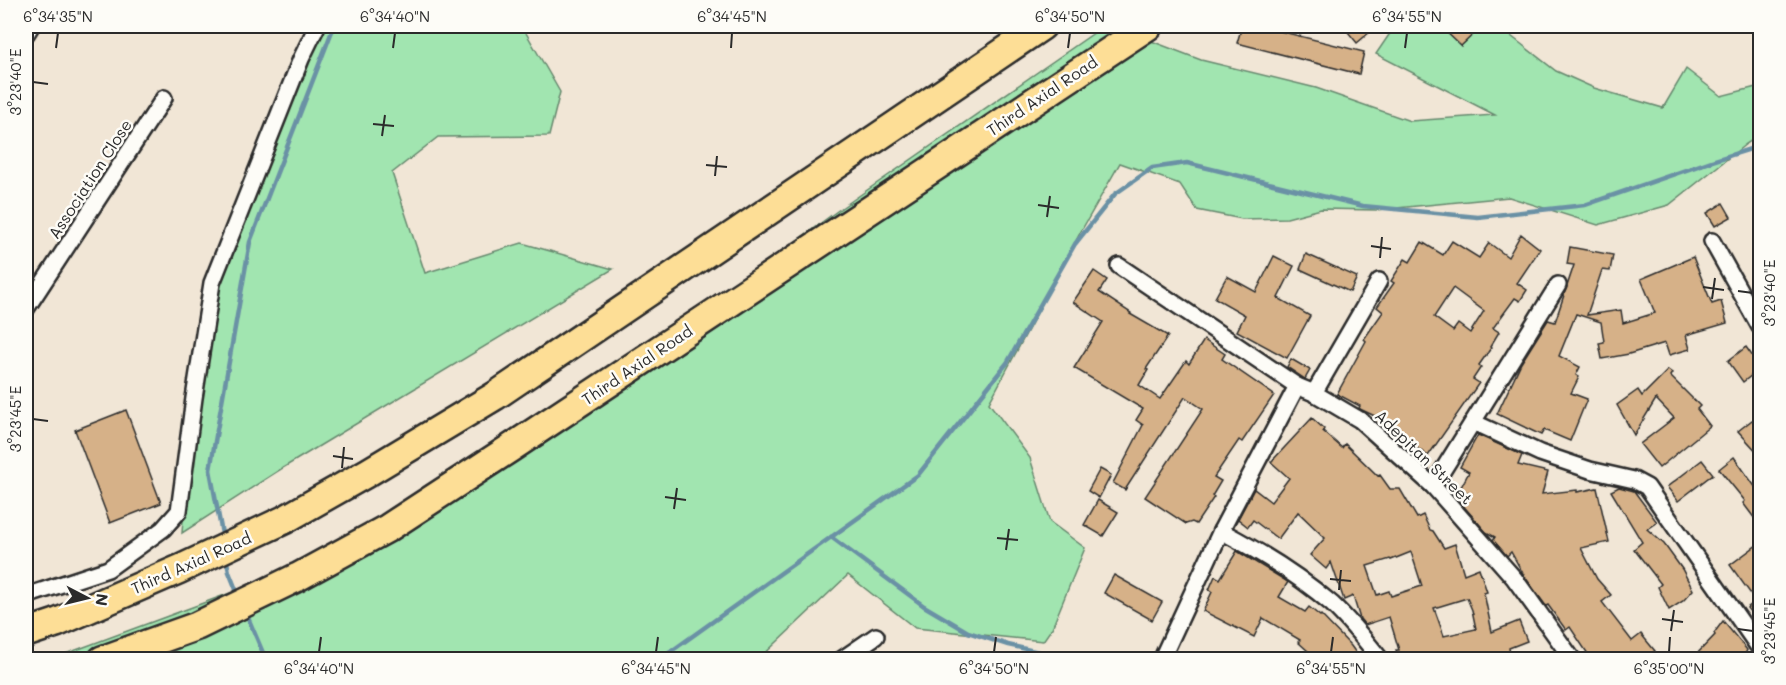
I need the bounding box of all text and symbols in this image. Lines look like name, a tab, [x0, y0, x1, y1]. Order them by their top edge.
text: 6°34'35"N	[23, 6, 93, 26]
text: 6°34'40"N	[360, 6, 430, 26]
text: 6°34'45"N	[697, 6, 767, 26]
text: 6°34'50"N	[1035, 6, 1105, 26]
text: 6°34'55"N	[1372, 6, 1442, 26]
text: 3°23'40"E	[5, 48, 25, 115]
street label: Third Axial Road	[982, 51, 1101, 140]
street label: Association Close	[43, 115, 136, 242]
text: 3°23'40"E	[1759, 259, 1779, 326]
street label: Third Axial Road	[577, 320, 696, 409]
text: 3°23'45"E	[5, 385, 25, 452]
street label: Adepitan Street	[1371, 405, 1478, 509]
street label: Third Axial Road	[128, 527, 254, 598]
north arrow	[57, 568, 117, 628]
text: N	[91, 593, 114, 607]
text: 3°23'45"E	[1759, 597, 1779, 664]
text: 6°34'40"N	[284, 658, 354, 678]
text: 6°34'45"N	[621, 658, 691, 678]
text: 6°34'50"N	[959, 658, 1029, 678]
text: 6°34'55"N	[1296, 658, 1366, 678]
text: 6°35'00"N	[1634, 658, 1704, 678]

